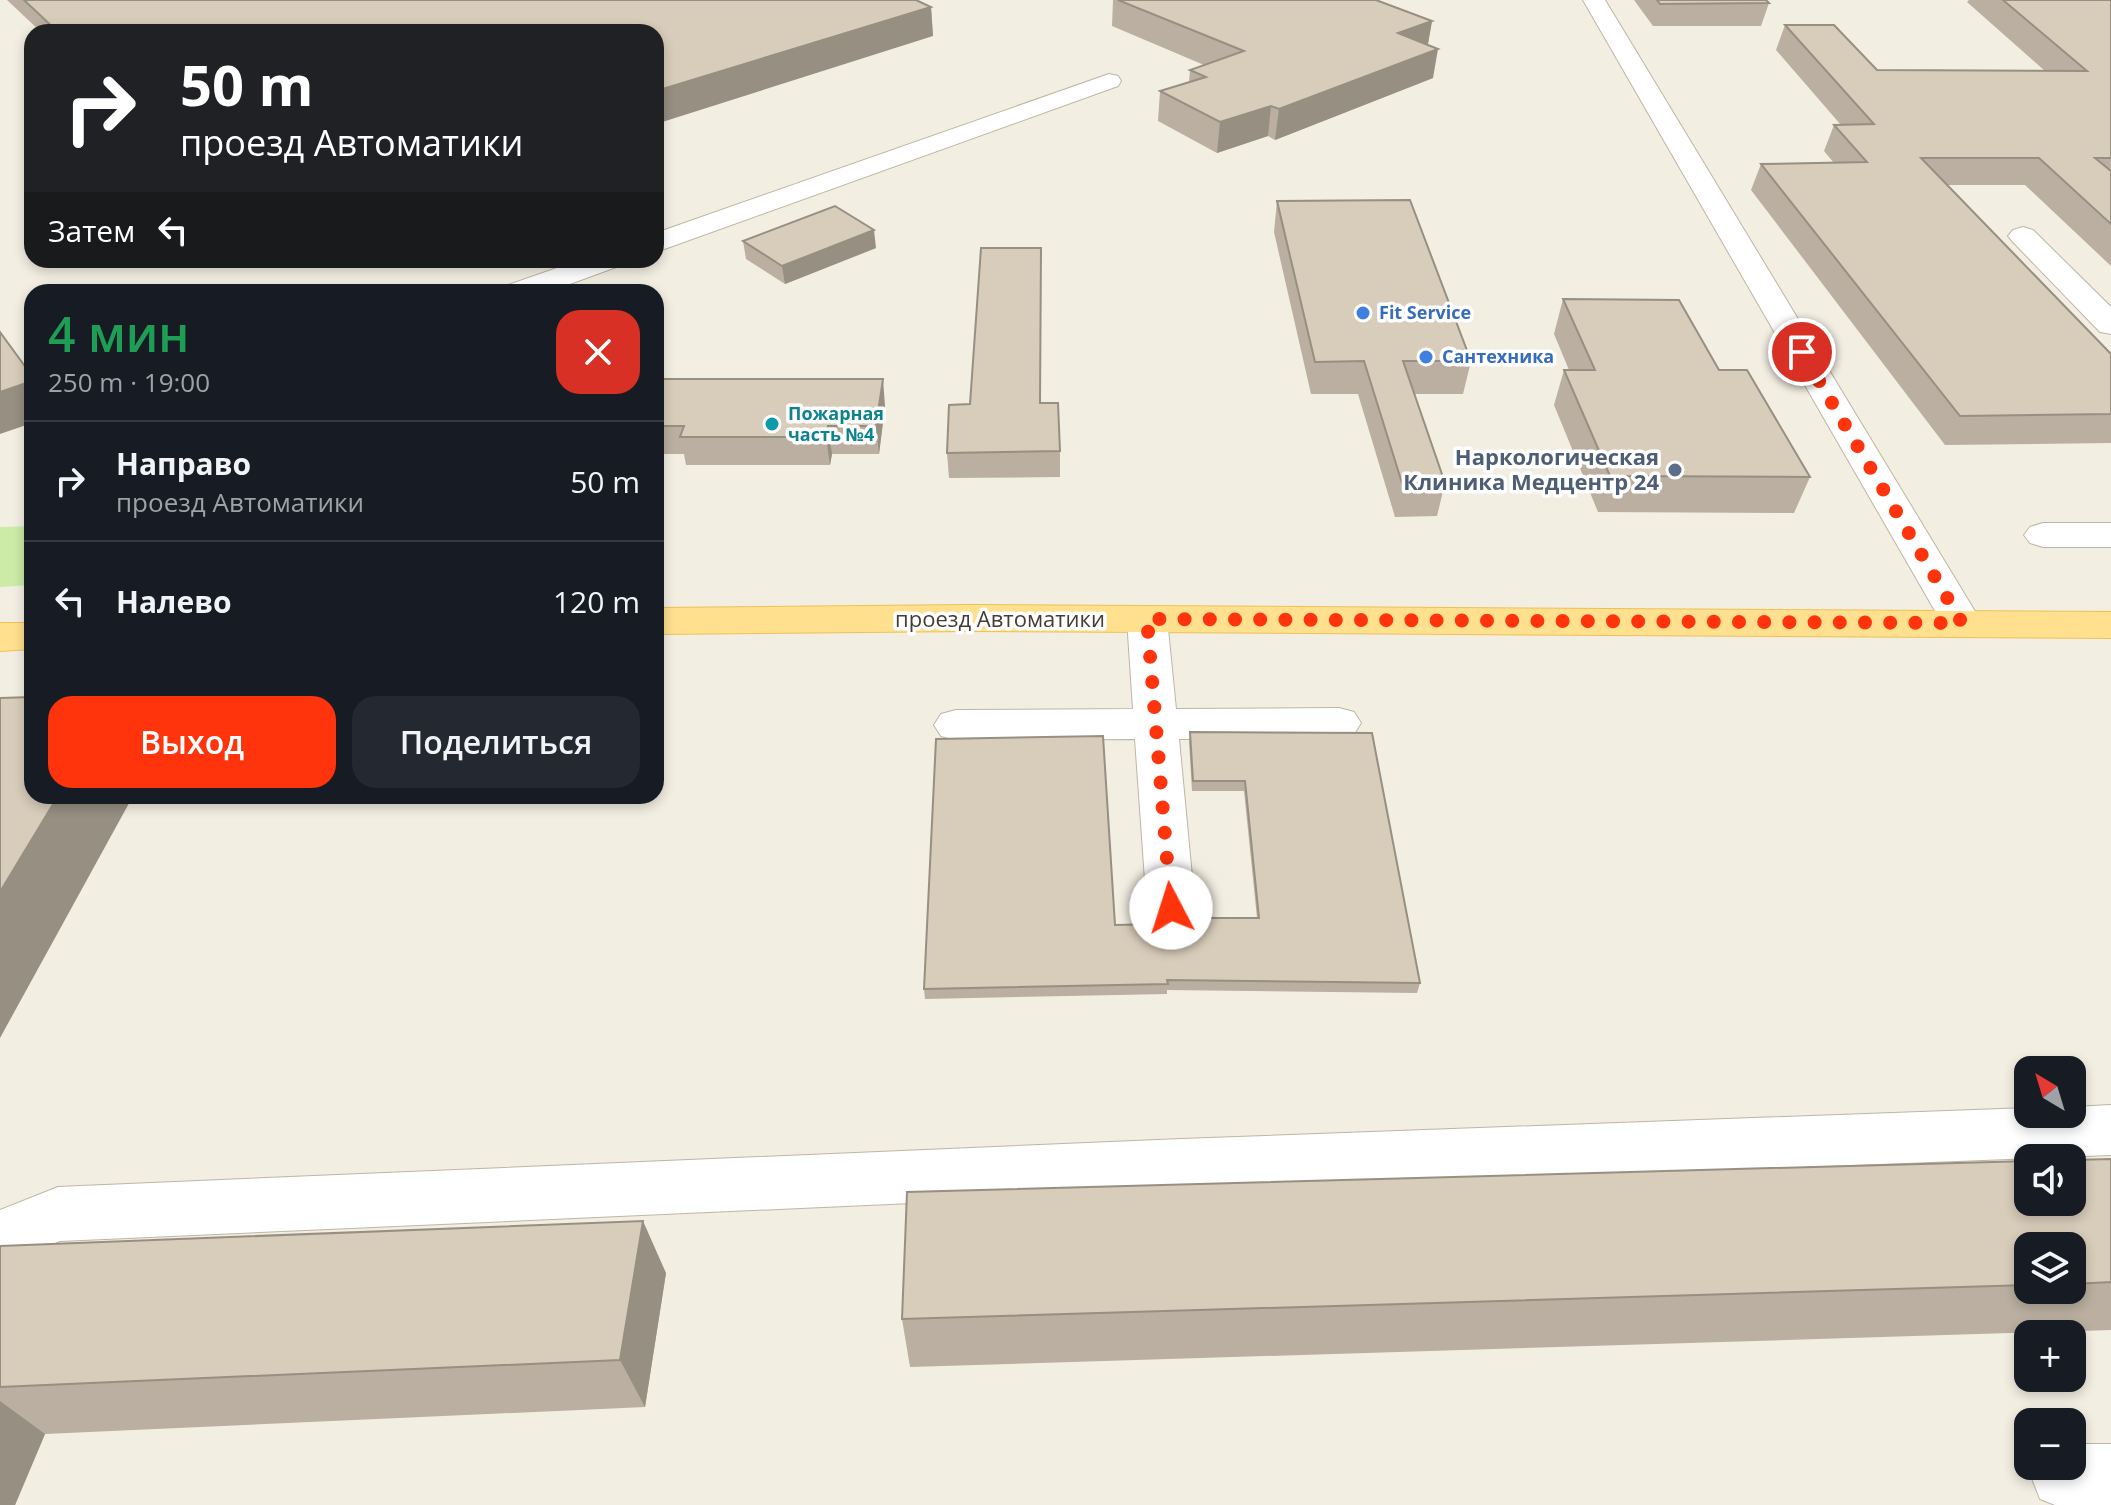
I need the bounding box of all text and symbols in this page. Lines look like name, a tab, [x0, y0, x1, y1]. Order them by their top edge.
text: 50 m	[180, 46, 314, 122]
icon: right	[48, 56, 152, 160]
text: проезд Автоматики	[180, 118, 523, 167]
icon: left	[151, 208, 195, 252]
text: Затем	[48, 210, 135, 251]
place label: Fit Service	[1379, 300, 1471, 324]
text: 4 мин	[48, 301, 189, 366]
marker: Fit Service	[1354, 304, 1372, 322]
button: close	[556, 310, 640, 394]
pin	[1768, 318, 1836, 386]
icon: arrive	[1780, 330, 1824, 374]
place label: Сантехника	[1442, 344, 1554, 368]
marker: Сантехника	[1417, 348, 1435, 366]
text: 250 m · 19:00	[48, 364, 210, 400]
place label: Пожарная часть №4	[788, 401, 884, 446]
marker: Пожарная часть №4	[763, 415, 781, 433]
place label: Наркологическая Клиника Медцентр 24	[1403, 441, 1659, 496]
text: Направо	[116, 443, 251, 484]
icon: right	[48, 459, 92, 503]
text: 50 m	[570, 461, 640, 502]
marker: Наркологическая Клиника Медцентр 24	[1666, 461, 1684, 479]
text: проезд Автоматики	[116, 484, 364, 520]
icon: left	[48, 579, 92, 623]
text: Налево	[116, 581, 232, 622]
text: 120 m	[553, 581, 640, 622]
street label: проезд Автоматики	[895, 603, 1105, 633]
button: Выход	[48, 696, 336, 788]
button: Поделиться	[352, 696, 640, 788]
position arrow	[1129, 866, 1213, 950]
north arrow	[2014, 1056, 2086, 1128]
map controls	[2014, 1056, 2086, 1480]
button: sound	[2014, 1144, 2086, 1216]
button: layers	[2014, 1232, 2086, 1304]
button: +	[2014, 1320, 2086, 1392]
button: −	[2014, 1408, 2086, 1480]

